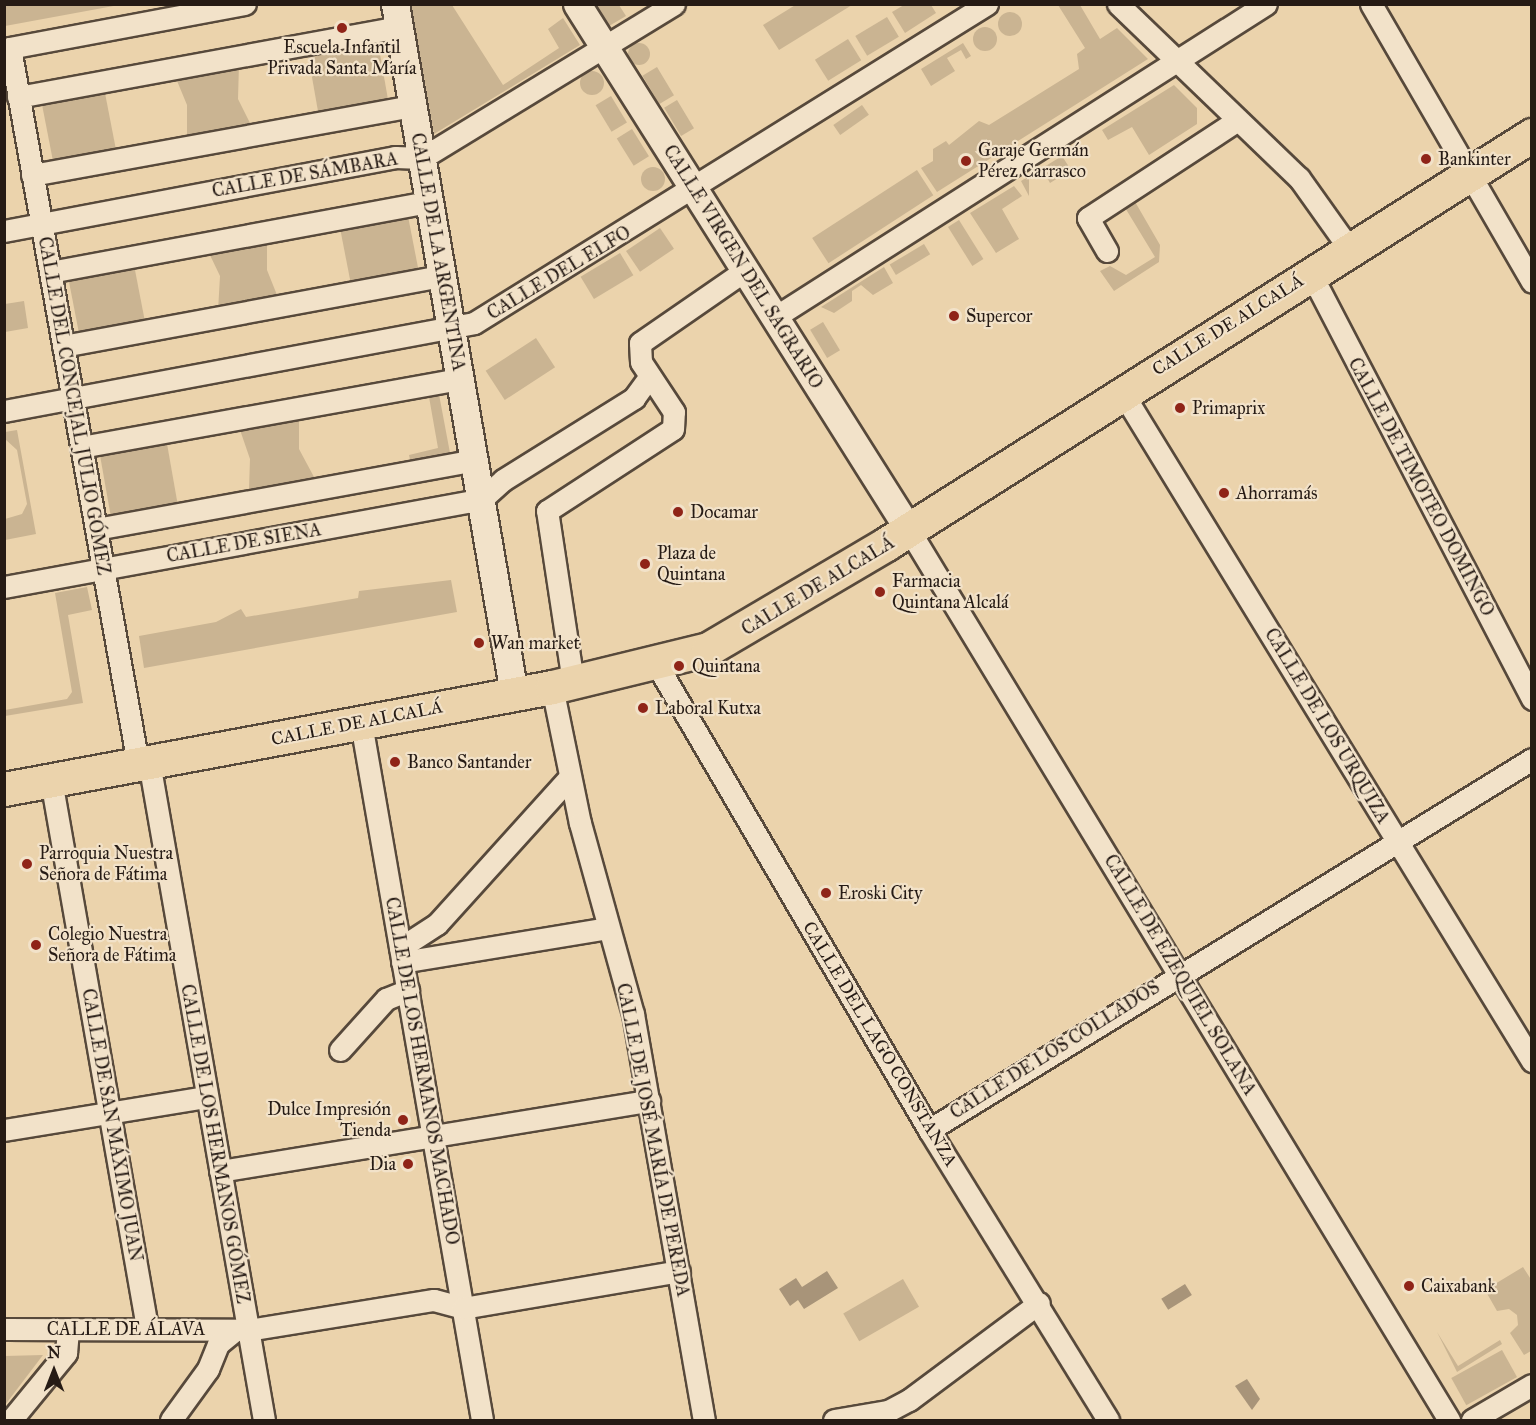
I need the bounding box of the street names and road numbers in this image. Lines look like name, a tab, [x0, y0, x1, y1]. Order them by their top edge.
street label: CALLE DE LA ARGENTINA	[406, 131, 470, 373]
street label: CALLE VIRGEN DEL SAGRARIO	[659, 141, 827, 393]
street label: CALLE DE SÁMBARA	[210, 148, 400, 202]
street label: CALLE DEL ELFO	[483, 222, 635, 324]
street label: CALLE DEL CONCEJAL JULIO GÓMEZ	[34, 235, 114, 577]
street label: CALLE DE ALCALÁ	[1148, 270, 1308, 380]
street label: CALLE DE TIMOTEO DOMINGO	[1344, 354, 1498, 620]
street label: CALLE DE SIENA	[165, 519, 323, 567]
street label: CALLE DE ALCALÁ	[738, 532, 898, 640]
street label: CALLE DE LOS URQUIZA	[1260, 624, 1394, 828]
street label: CALLE DE ALCALÁ	[269, 696, 445, 750]
street label: CALLE DE EZEQUIEL SOLANA	[1099, 851, 1261, 1099]
street label: CALLE DE LOS HERMANOS MACHADO	[381, 895, 463, 1247]
street label: CALLE DEL LAGO CONSTANZA	[798, 918, 962, 1170]
street label: CALLE DE LOS COLLADOS	[946, 976, 1164, 1124]
street label: CALLE DE JOSÉ MARÍA DE PEREDA	[612, 981, 694, 1299]
street label: CALLE DE LOS HERMANOS GÓMEZ	[176, 983, 254, 1305]
street label: CALLE DE SAN MÁXIMO JUAN	[77, 987, 147, 1263]
street label: CALLE DE ÁLAVA	[47, 1318, 205, 1340]

